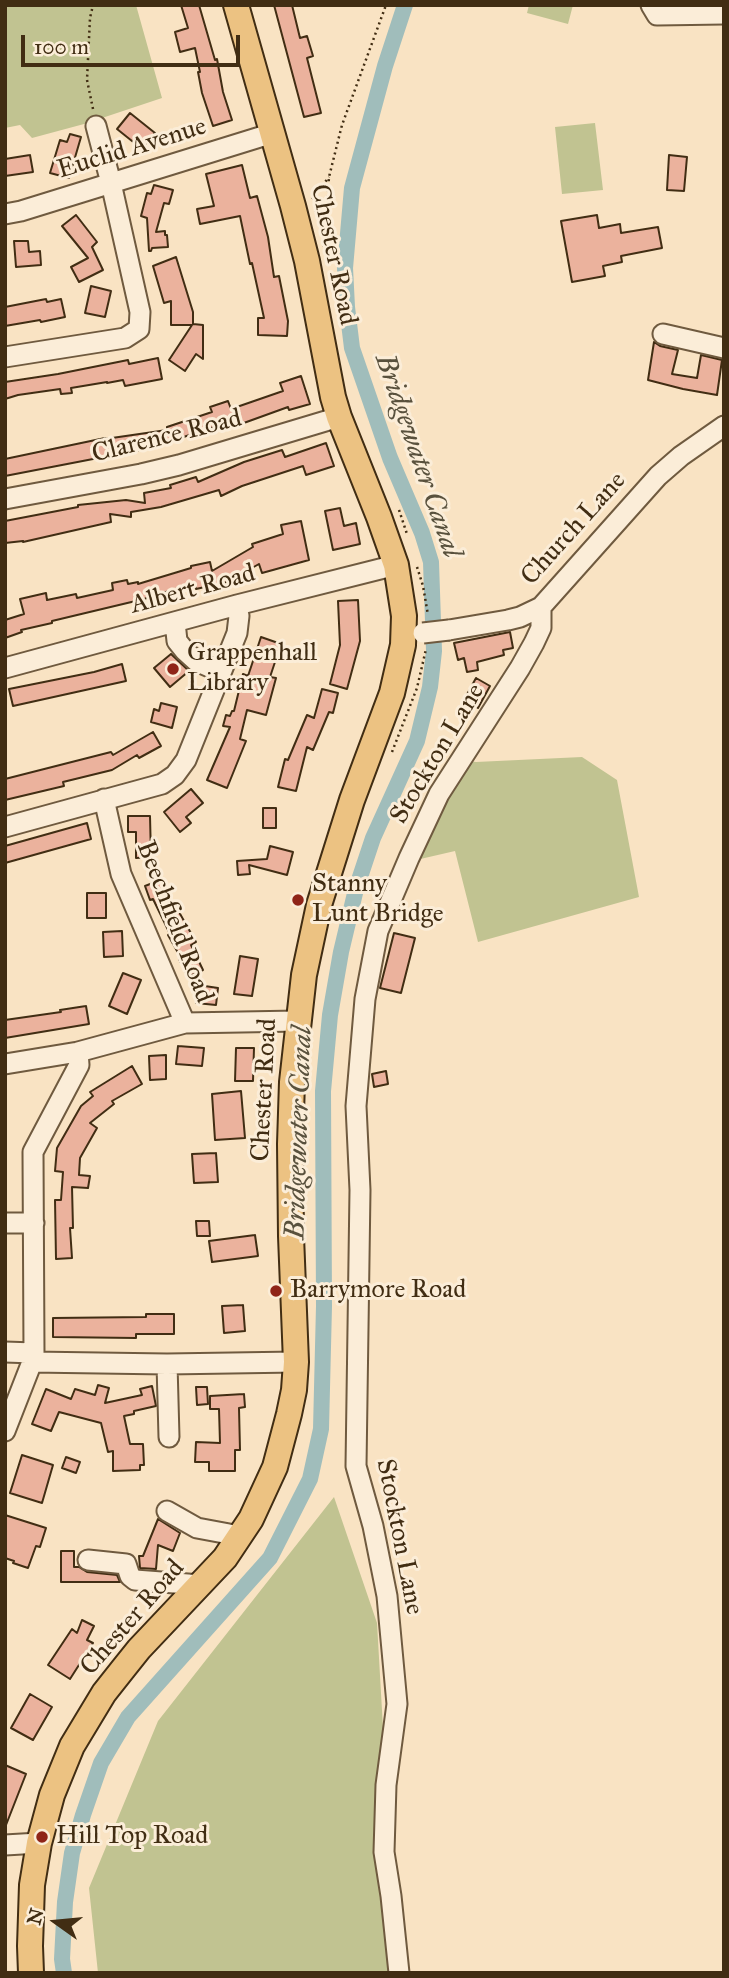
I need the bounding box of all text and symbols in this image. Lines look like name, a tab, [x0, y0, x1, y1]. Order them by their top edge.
scale bar	[24, 21, 243, 65]
text: 100 m	[34, 34, 89, 60]
street label: Euclid Avenue	[54, 112, 210, 186]
street label: Chester Road	[303, 182, 363, 328]
water label: Bridgewater Canal	[366, 350, 468, 562]
street label: Clarence Road	[89, 403, 245, 471]
street label: Church Lane	[515, 466, 633, 592]
street label: Albert Road	[127, 558, 259, 622]
place label: Grappenhall Library	[187, 638, 317, 700]
marker: Grappenhall Library	[165, 661, 181, 677]
street label: Stockton Lane	[384, 678, 492, 830]
street label: Beechfield Road	[129, 837, 219, 1007]
place label: Stanny Lunt Bridge	[312, 869, 444, 931]
marker: Stanny Lunt Bridge	[290, 892, 306, 908]
street label: Chester Road	[246, 1018, 284, 1162]
water label: Bridgewater Canal	[279, 1026, 321, 1240]
place label: Barrymore Road	[290, 1275, 466, 1307]
marker: Barrymore Road	[268, 1283, 284, 1299]
street label: Stockton Lane	[369, 1457, 429, 1617]
street label: Chester Road	[74, 1554, 192, 1682]
place label: Hill Top Road	[56, 1821, 208, 1853]
marker: Hill Top Road	[34, 1829, 50, 1845]
north arrow	[21, 1887, 91, 1957]
text: N	[22, 1906, 48, 1927]

